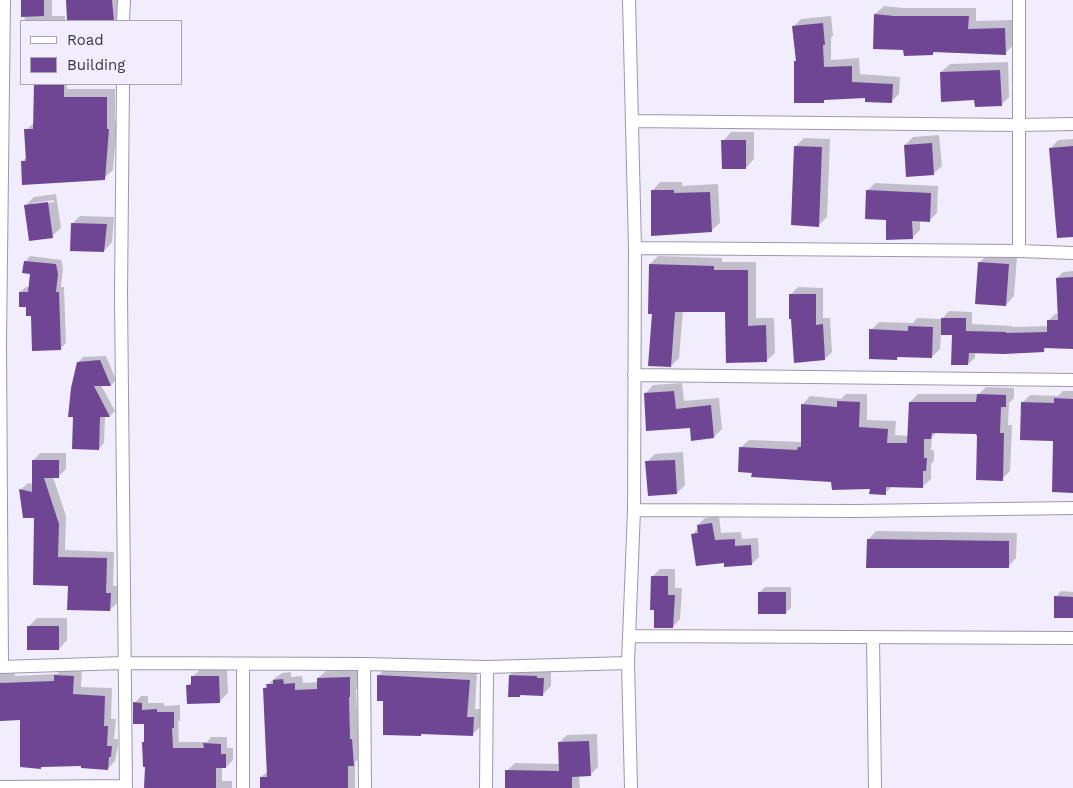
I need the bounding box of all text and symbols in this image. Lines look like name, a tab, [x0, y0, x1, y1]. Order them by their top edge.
legend	[20, 20, 182, 85]
text: Road	[67, 31, 104, 49]
text: Building	[67, 56, 125, 74]

